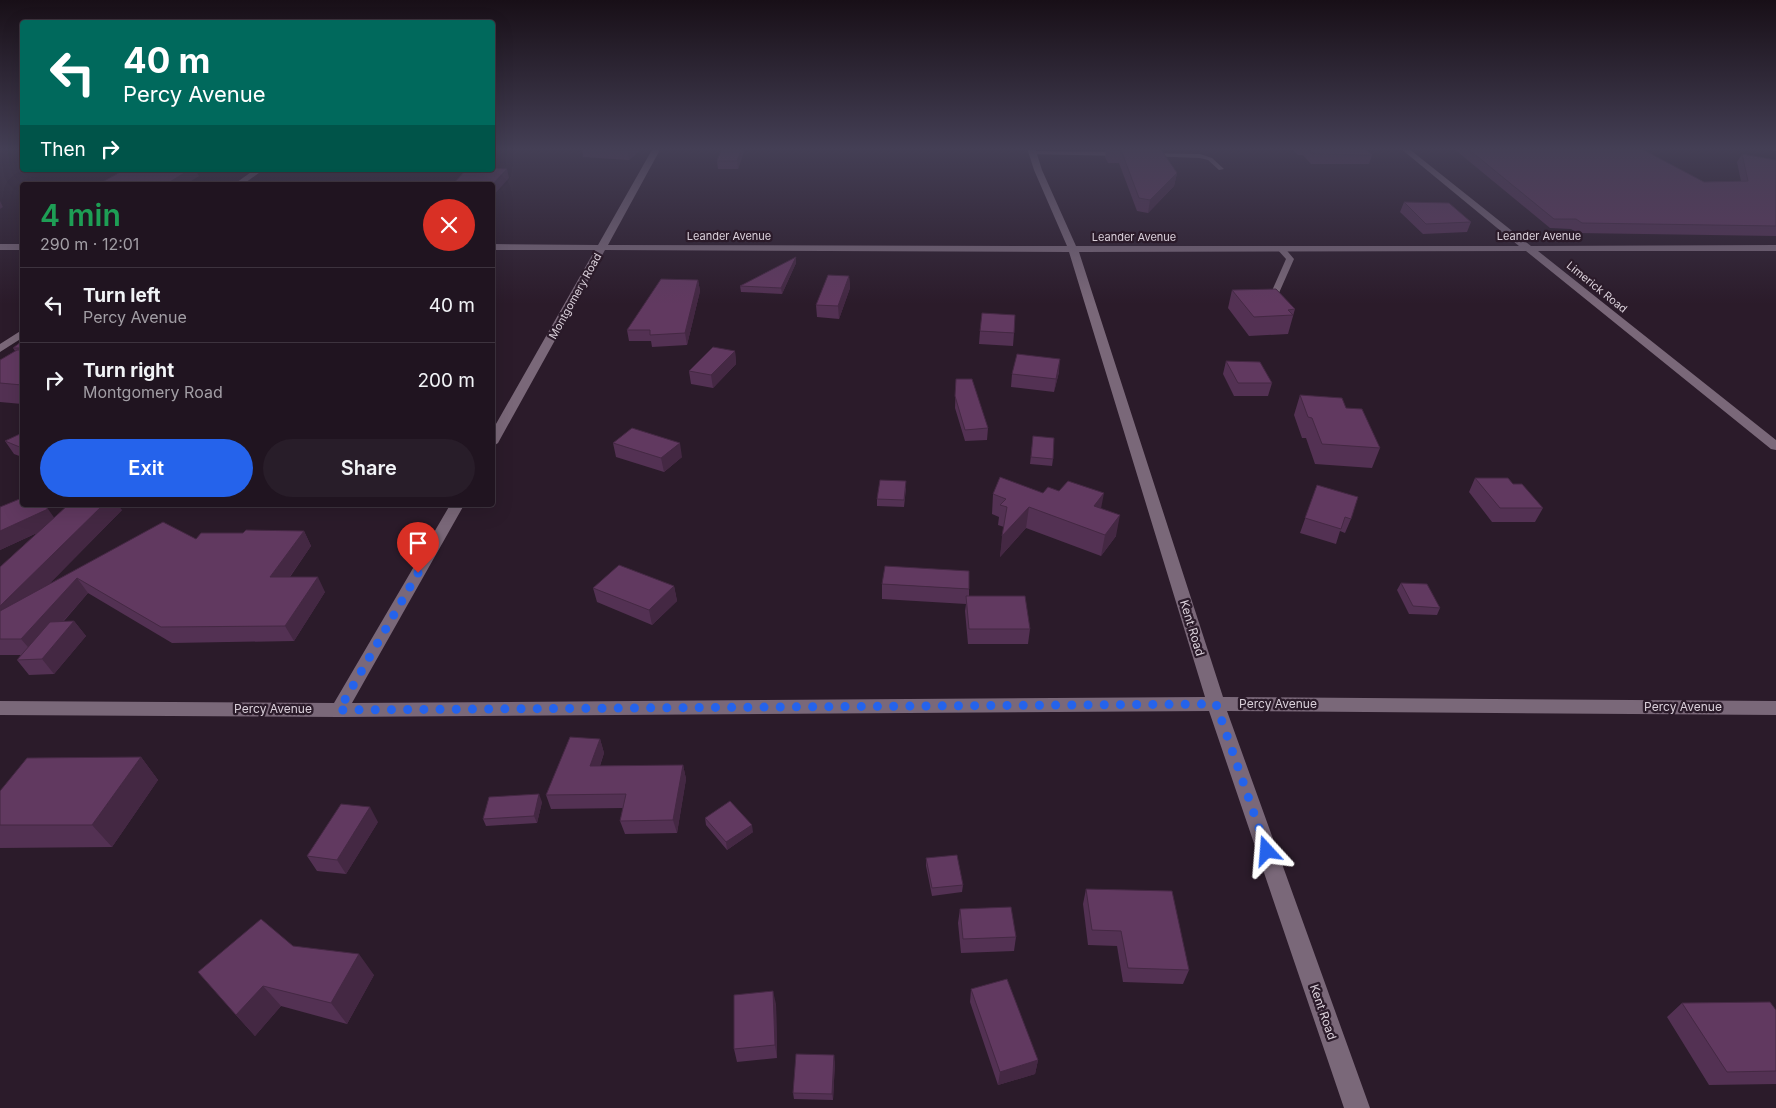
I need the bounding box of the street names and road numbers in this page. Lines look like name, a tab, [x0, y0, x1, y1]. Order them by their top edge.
street label: Leander Avenue	[687, 229, 771, 243]
street label: Leander Avenue	[1497, 229, 1581, 243]
street label: Leander Avenue	[1092, 230, 1176, 244]
street label: Montgomery Road	[546, 251, 604, 341]
street label: Limerick Road	[1564, 258, 1630, 316]
street label: Kent Road	[1177, 598, 1208, 658]
street label: Percy Avenue	[1239, 696, 1317, 711]
street label: Percy Avenue	[1644, 699, 1722, 714]
street label: Percy Avenue	[234, 701, 312, 716]
street label: Kent Road	[1307, 982, 1340, 1042]

